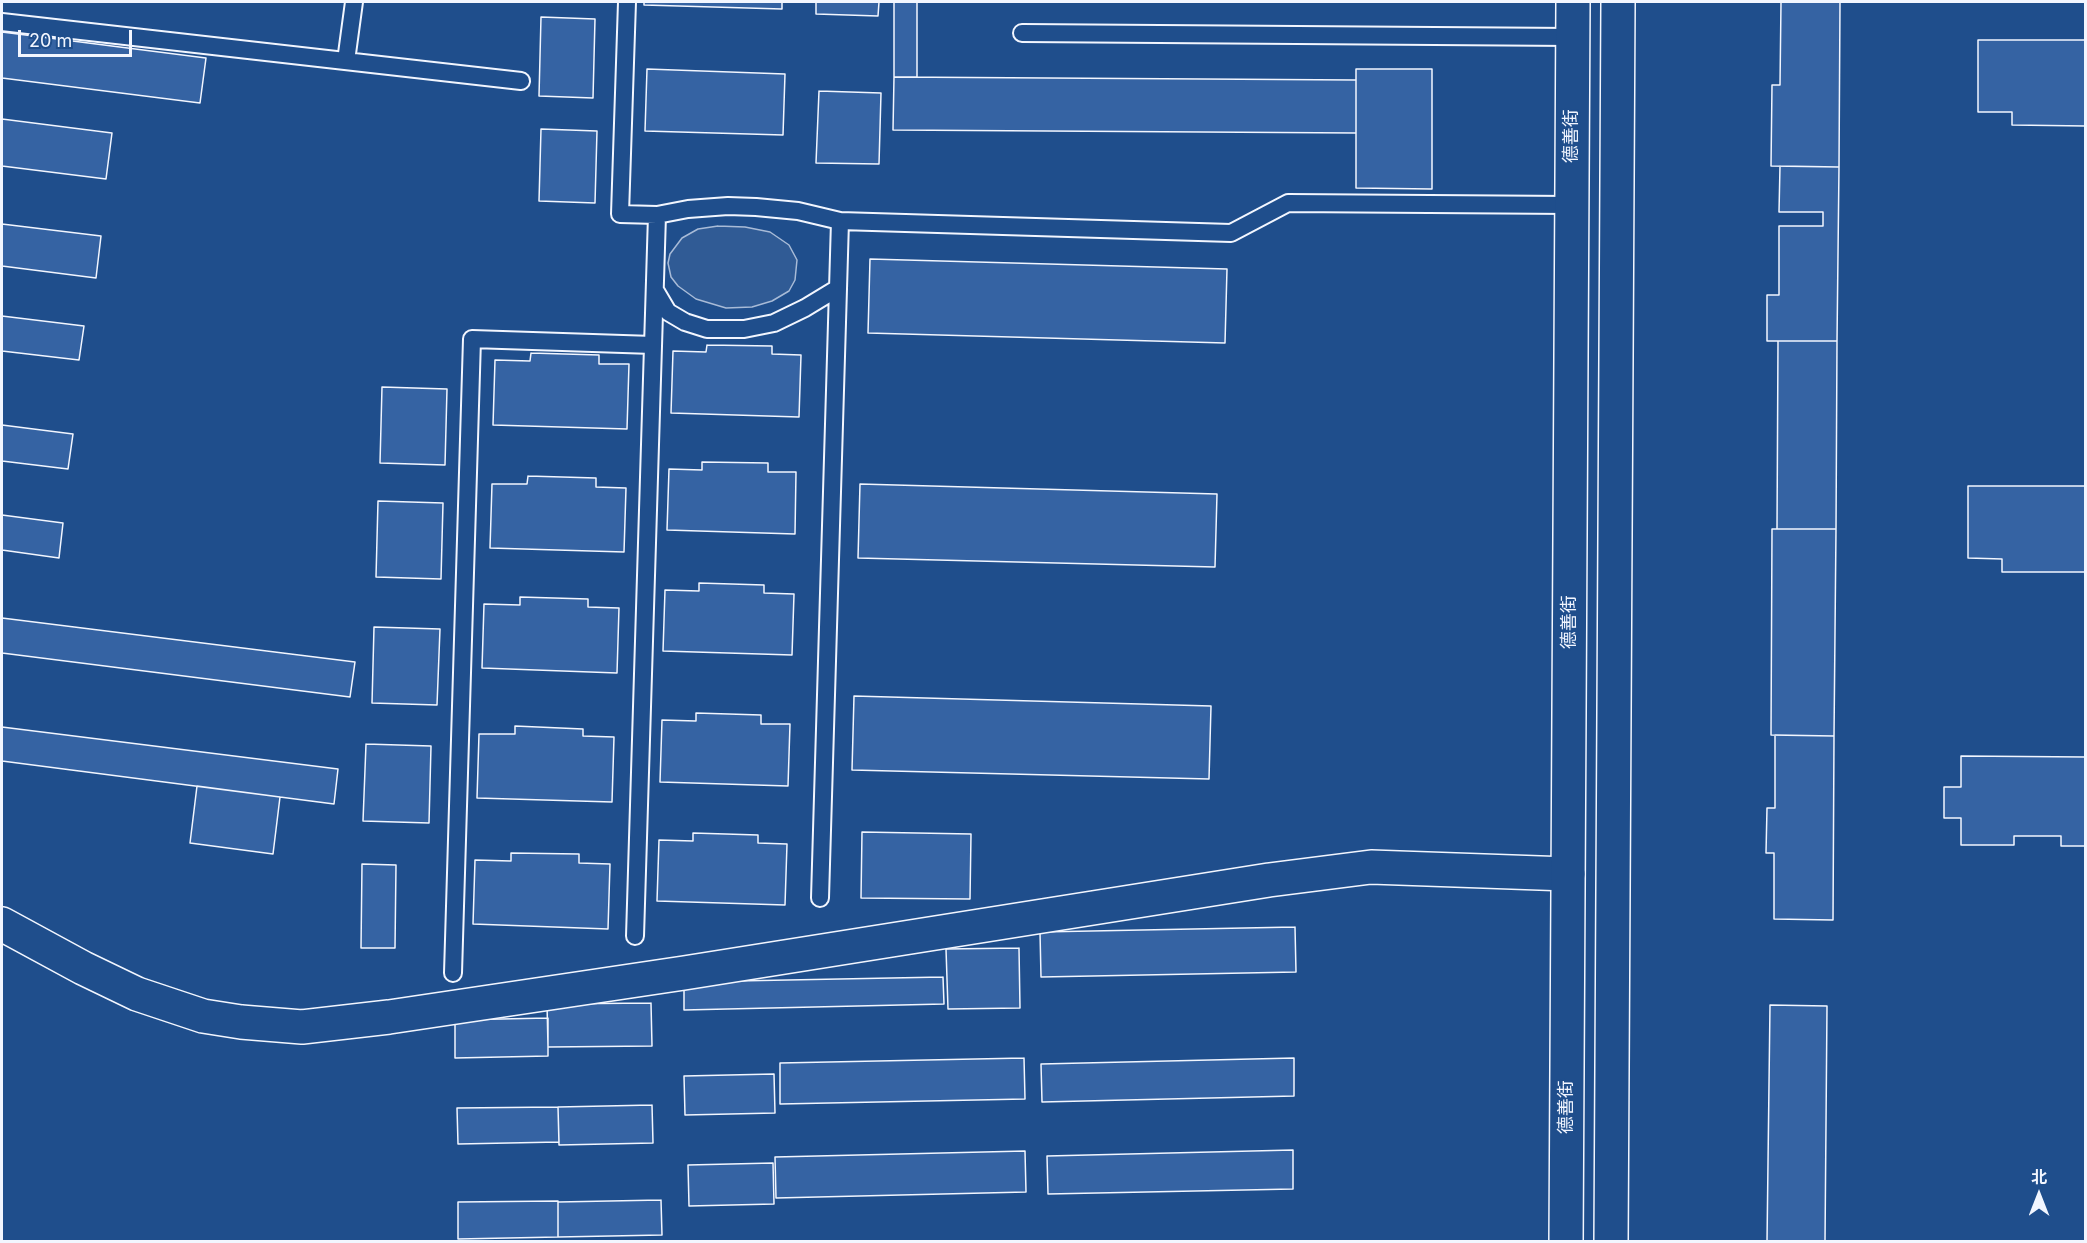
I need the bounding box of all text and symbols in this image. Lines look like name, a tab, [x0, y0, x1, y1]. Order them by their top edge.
scale bar	[21, 18, 135, 56]
text: 20 m	[29, 30, 72, 51]
street label: 德善街	[1561, 109, 1583, 163]
street label: 德善街	[1559, 595, 1581, 649]
street label: 德善街	[1556, 1080, 1578, 1134]
north arrow	[2009, 1165, 2069, 1225]
text: 北	[2031, 1167, 2047, 1187]

